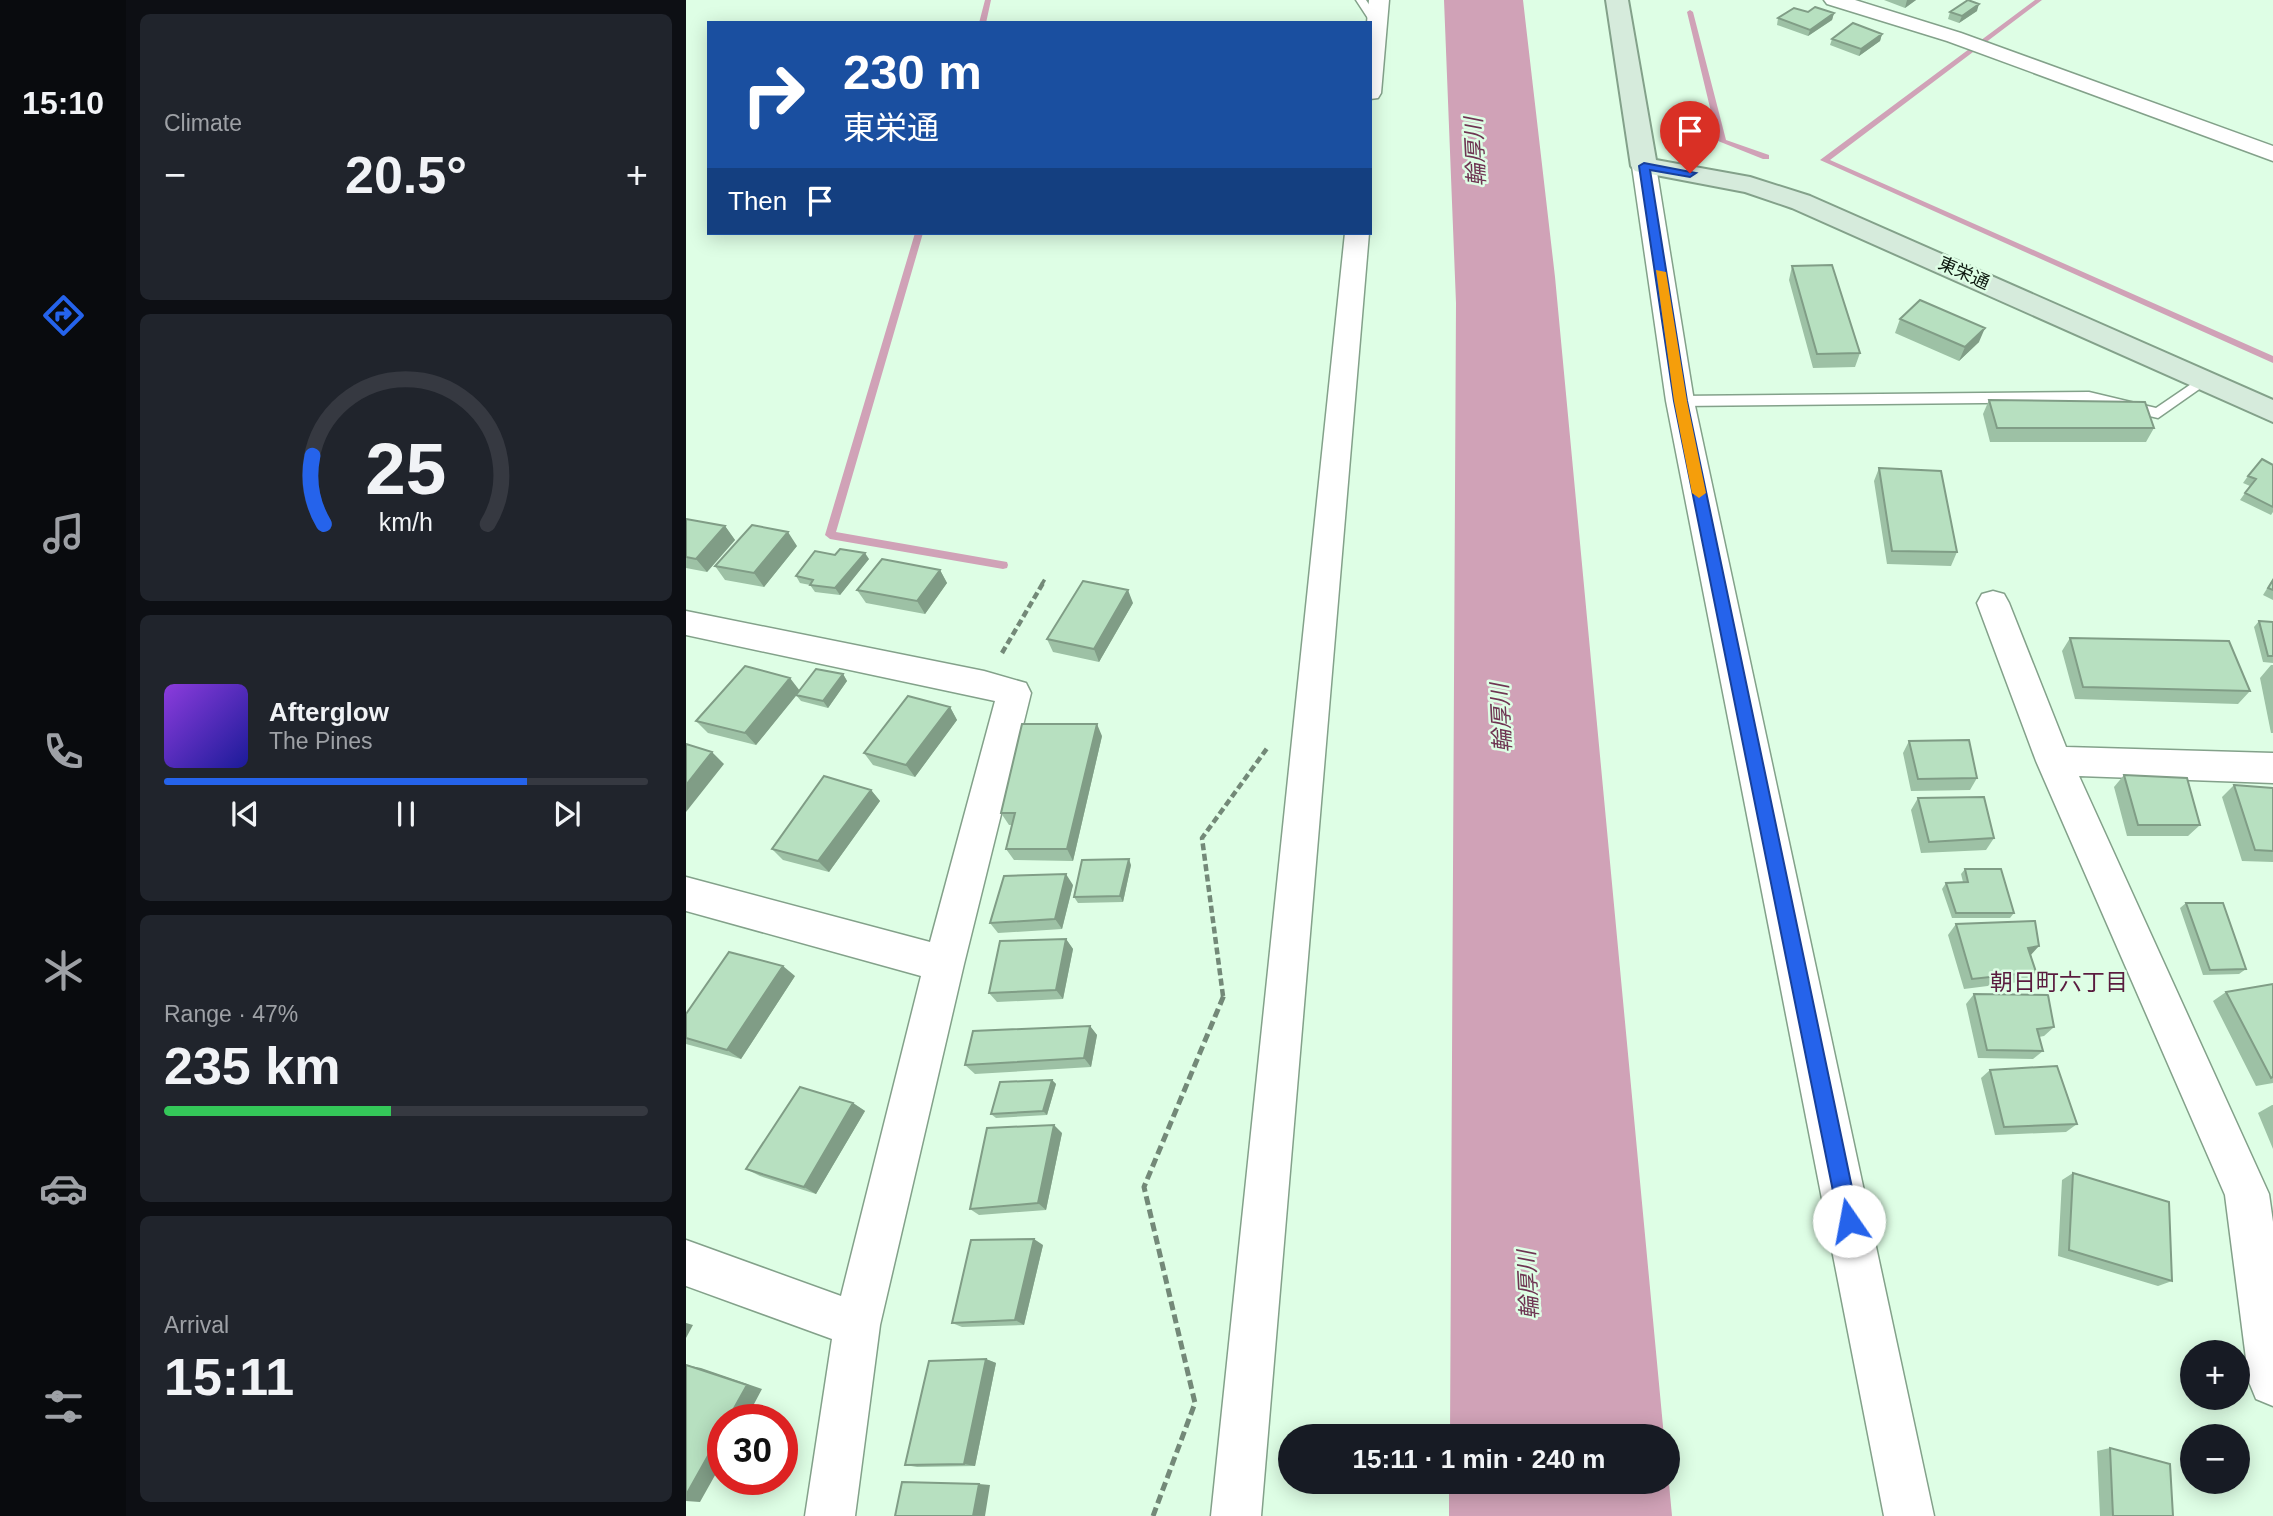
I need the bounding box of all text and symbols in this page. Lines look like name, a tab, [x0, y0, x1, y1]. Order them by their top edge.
text: 230 m	[843, 45, 982, 99]
icon: right	[728, 49, 819, 140]
text: 15:10	[22, 85, 104, 121]
pin	[1660, 101, 1720, 173]
text: Climate	[164, 110, 242, 136]
text: 東栄通	[843, 110, 939, 146]
icon: arrive	[1671, 112, 1709, 150]
water label: 輪厚川	[1460, 114, 1490, 187]
text: 20.5°	[345, 146, 467, 204]
text: −	[164, 154, 186, 196]
text: +	[626, 154, 648, 196]
icon: arrive	[801, 182, 839, 220]
text: Then	[728, 186, 787, 216]
street label: 東栄通	[1935, 253, 1993, 293]
icon: directions	[39, 291, 88, 340]
text: 25	[366, 428, 446, 509]
text: km/h	[379, 507, 433, 535]
icon: music	[39, 509, 88, 558]
water label: 輪厚川	[1486, 680, 1516, 753]
text: Afterglow	[269, 697, 389, 727]
icon: phone	[39, 727, 88, 776]
text: The Pines	[269, 728, 373, 754]
icon: previous	[226, 795, 264, 833]
icon: pause	[387, 795, 425, 833]
icon: next	[548, 795, 586, 833]
icon: climate	[39, 946, 88, 995]
district label: 朝日町六丁目	[1990, 969, 2128, 995]
text: Range · 47%	[164, 1001, 298, 1027]
text: 235 km	[164, 1037, 340, 1095]
icon: car	[39, 1164, 88, 1213]
position arrow	[1812, 1184, 1886, 1258]
water label: 輪厚川	[1513, 1247, 1543, 1320]
text: Arrival	[164, 1312, 229, 1338]
map controls	[2180, 1340, 2250, 1494]
button: +	[2180, 1340, 2250, 1410]
text: 15:11	[164, 1348, 294, 1406]
icon: filters	[39, 1382, 88, 1431]
speed limit sign: 30	[707, 1404, 798, 1495]
button: −	[2180, 1424, 2250, 1494]
text: 15:11 · 1 min · 240 m	[1353, 1444, 1605, 1474]

